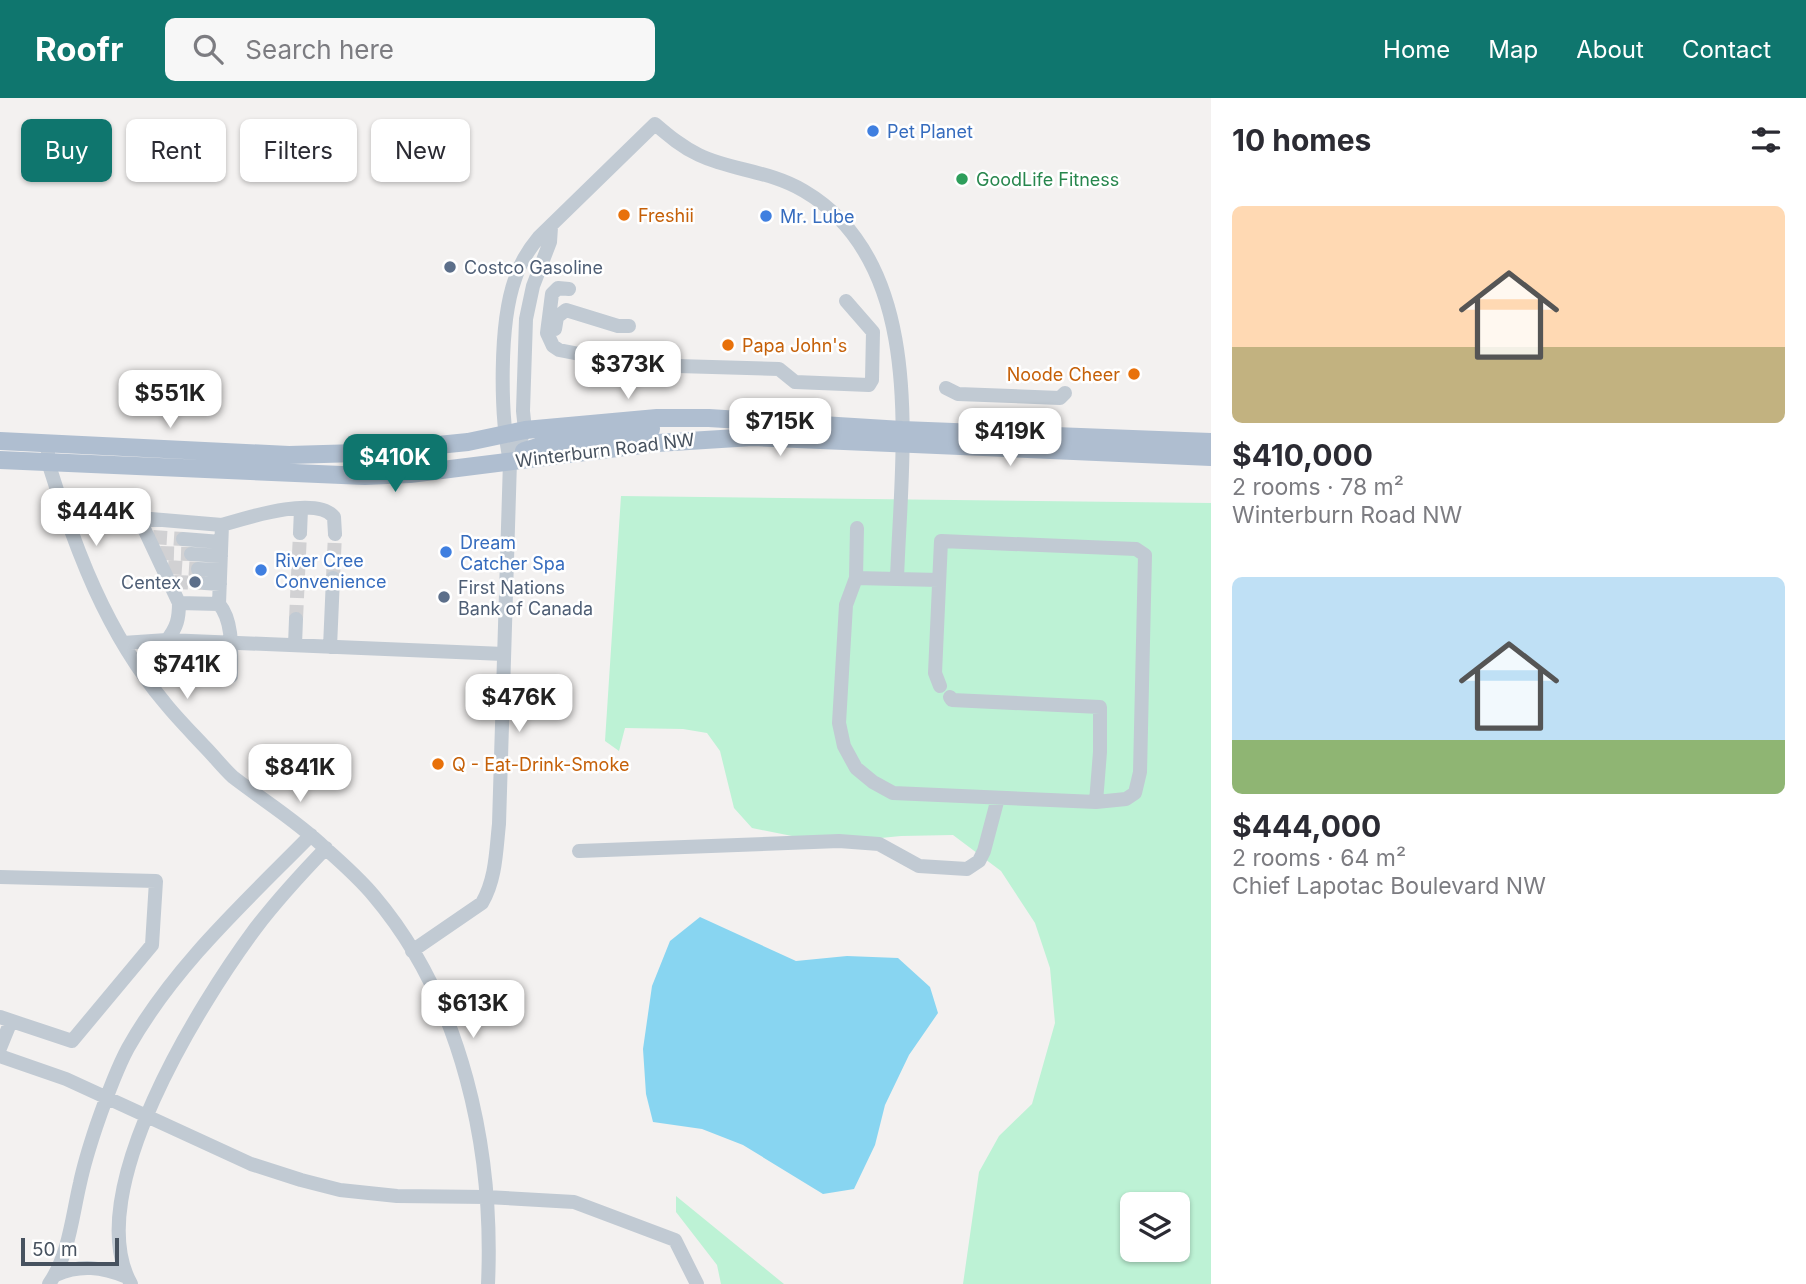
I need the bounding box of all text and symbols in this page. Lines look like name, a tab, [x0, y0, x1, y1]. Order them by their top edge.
search box	[165, 18, 655, 81]
text: Roofr	[35, 29, 123, 69]
icon: search	[189, 30, 227, 68]
text: Search here	[245, 34, 394, 65]
text: Home	[1383, 35, 1450, 64]
text: Map	[1488, 35, 1538, 64]
text: About	[1576, 35, 1644, 64]
text: Contact	[1682, 35, 1771, 64]
chip: Buy	[21, 119, 112, 182]
chip: Rent	[126, 119, 226, 182]
chip: Filters	[240, 119, 357, 182]
chip: New	[371, 119, 470, 182]
place label: Pet Planet	[887, 121, 973, 142]
icon: filters	[1747, 121, 1785, 159]
text: 10 homes	[1232, 122, 1371, 158]
marker: Pet Planet	[865, 123, 881, 139]
place label: GoodLife Fitness	[976, 169, 1119, 190]
marker: GoodLife Fitness	[954, 171, 970, 187]
place label: Freshii	[638, 205, 694, 226]
place label: Mr. Lube	[780, 206, 855, 227]
marker: Freshii	[616, 207, 632, 223]
marker: Mr. Lube	[758, 208, 774, 224]
icon: home	[1446, 252, 1572, 378]
place label: Costco Gasoline	[464, 257, 603, 278]
marker: Costco Gasoline	[442, 259, 458, 275]
place label: Papa John's	[742, 335, 847, 356]
marker: Papa John's	[720, 337, 736, 353]
pin: $373K	[579, 342, 677, 401]
text: $373K	[591, 350, 665, 378]
place label: Noode Cheer	[1007, 364, 1120, 385]
marker: Noode Cheer	[1126, 366, 1142, 382]
pin: $551K	[121, 370, 219, 430]
text: $551K	[135, 379, 205, 407]
pin: $715K	[731, 398, 829, 458]
text: $715K	[745, 407, 815, 435]
pin: $419K	[961, 408, 1059, 468]
text: $419K	[974, 417, 1046, 445]
street label: Winterburn Road NW	[514, 429, 696, 471]
pin: $410K	[346, 434, 444, 494]
text: $410,000	[1232, 437, 1373, 473]
text: $410K	[359, 443, 431, 471]
text: 2 rooms · 78 m²	[1232, 473, 1404, 501]
pin: $444K	[47, 489, 145, 548]
text: $444K	[57, 497, 135, 525]
text: Winterburn Road NW	[1232, 501, 1462, 529]
place label: Dream Catcher Spa	[460, 532, 565, 574]
marker: Dream Catcher Spa	[438, 544, 454, 560]
place label: River Cree Convenience	[275, 550, 386, 592]
marker: River Cree Convenience	[253, 562, 269, 578]
place label: Centex	[121, 572, 181, 593]
marker: Centex	[187, 574, 203, 590]
place label: First Nations Bank of Canada	[458, 577, 593, 619]
marker: First Nations Bank of Canada	[436, 589, 452, 605]
icon: home	[1446, 623, 1572, 749]
pin: $741K	[138, 642, 236, 701]
text: $741K	[153, 650, 221, 678]
pin: $476K	[470, 674, 568, 734]
text: $476K	[481, 683, 557, 711]
pin: $841K	[251, 744, 349, 804]
text: $841K	[264, 753, 336, 781]
place label: Q - Eat-Drink-Smoke	[452, 754, 629, 775]
marker: Q - Eat-Drink-Smoke	[430, 756, 446, 772]
text: $444,000	[1232, 808, 1381, 844]
text: 2 rooms · 64 m²	[1232, 844, 1406, 872]
text: Chief Lapotac Boulevard NW	[1232, 872, 1546, 900]
pin: $613K	[424, 981, 522, 1040]
text: $613K	[437, 989, 509, 1017]
map controls	[1120, 1192, 1190, 1262]
button: layers	[1120, 1192, 1190, 1262]
scale bar	[21, 1235, 119, 1267]
text: 50 m	[32, 1238, 78, 1261]

